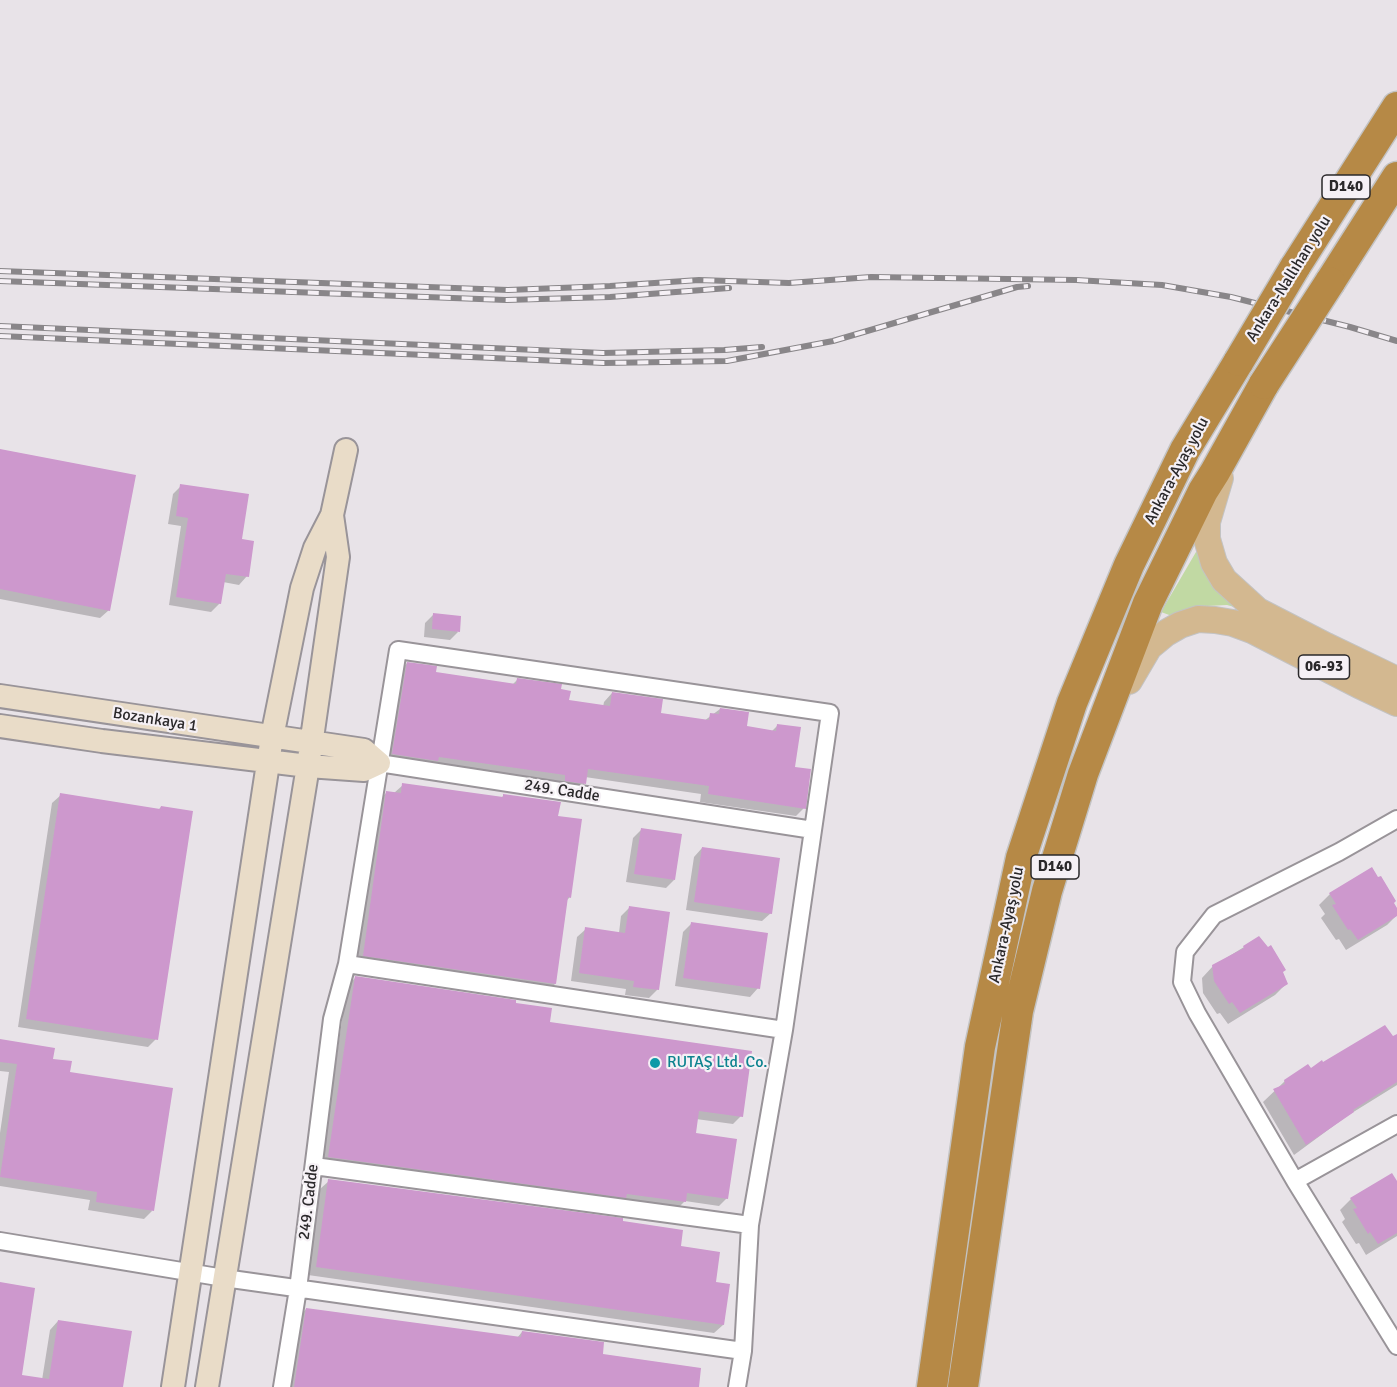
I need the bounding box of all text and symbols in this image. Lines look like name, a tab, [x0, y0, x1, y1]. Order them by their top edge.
road number: D140	[1322, 175, 1370, 199]
street label: Ankara-Nallıhan yolu	[1243, 213, 1335, 345]
street label: Ankara-Ayaş yolu	[1141, 414, 1213, 528]
road number: 06-93	[1298, 655, 1350, 679]
street label: Bozankaya 1	[111, 704, 199, 736]
street label: 249. Cadde	[523, 776, 601, 806]
road number: D140	[1031, 855, 1079, 879]
street label: Ankara-Ayaş yolu	[985, 865, 1029, 985]
place label: RUTAŞ Ltd. Co.	[667, 1053, 768, 1073]
marker: RUTAŞ Ltd. Co.	[648, 1056, 662, 1070]
street label: 249. Cadde	[295, 1163, 323, 1241]

